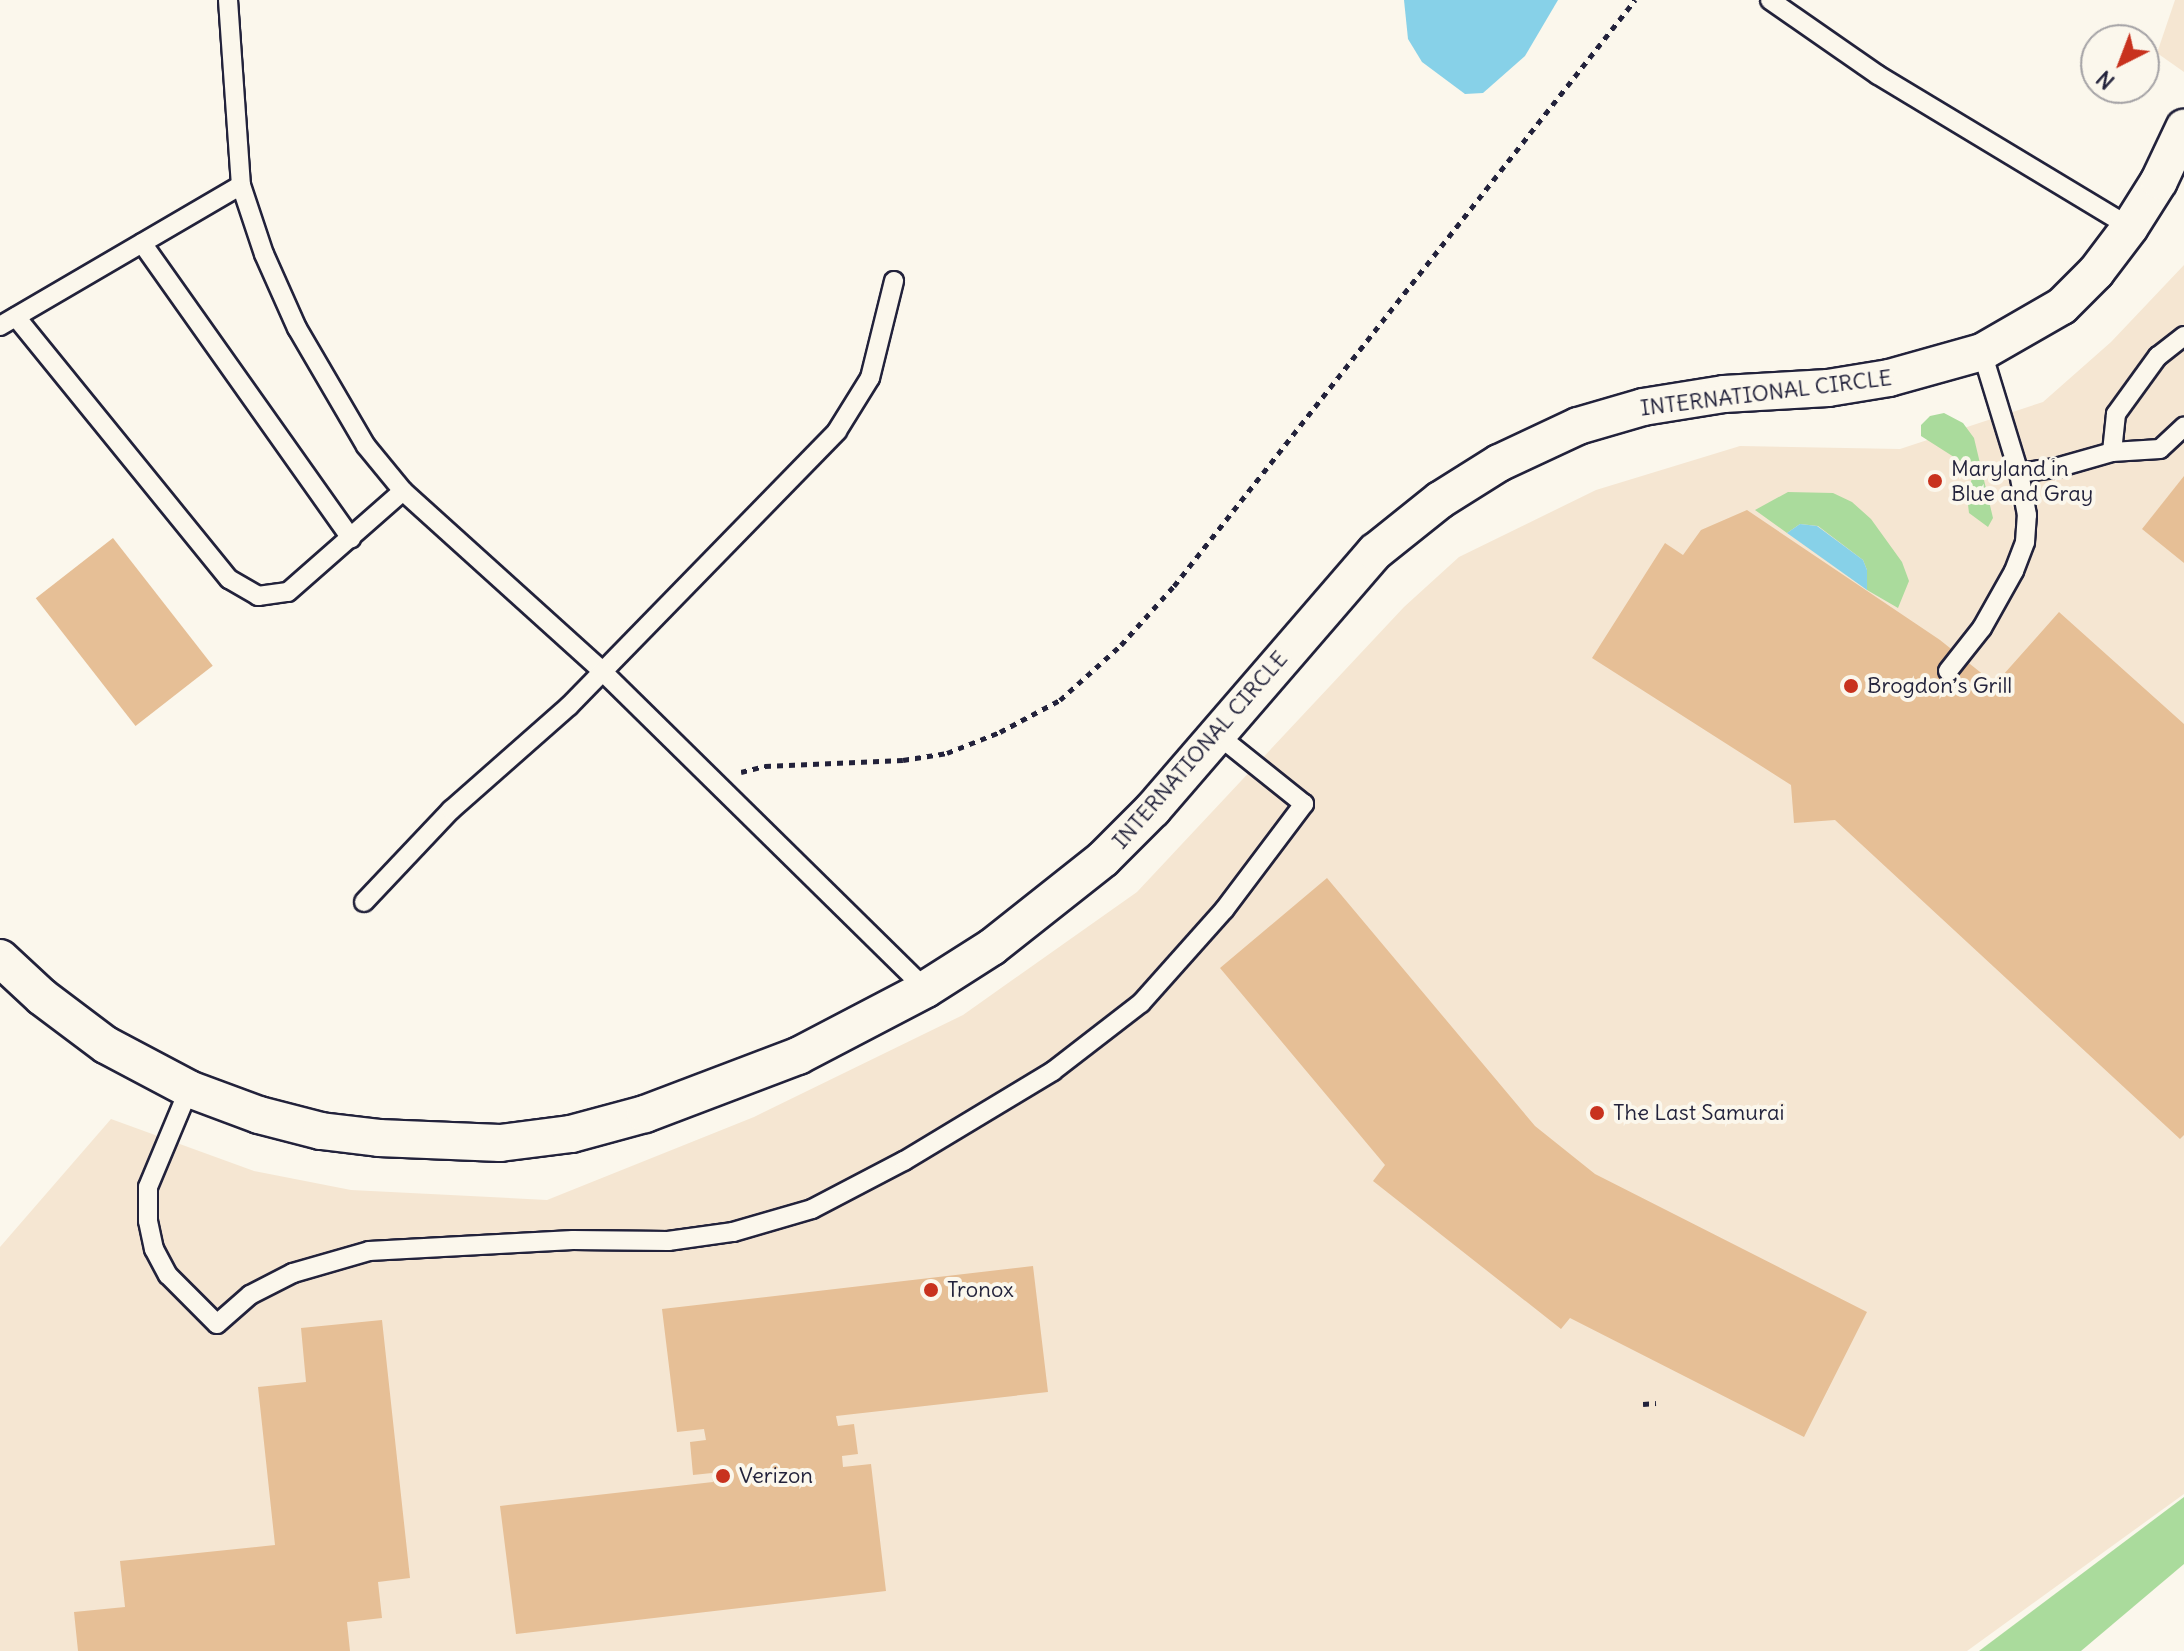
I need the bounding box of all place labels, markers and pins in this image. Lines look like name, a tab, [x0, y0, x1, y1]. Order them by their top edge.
place label: Maryland in Blue and Gray	[1951, 455, 2093, 506]
marker: Maryland in Blue and Gray	[1926, 472, 1944, 490]
place label: Brogdon’s Grill	[1867, 673, 2012, 699]
marker: Brogdon’s Grill	[1842, 677, 1860, 695]
place label: The Last Samurai	[1613, 1100, 1784, 1126]
marker: The Last Samurai	[1588, 1104, 1606, 1122]
place label: Tronox	[947, 1277, 1014, 1303]
marker: Tronox	[922, 1281, 940, 1299]
place label: Verizon	[739, 1463, 813, 1489]
marker: Verizon	[714, 1467, 732, 1485]

